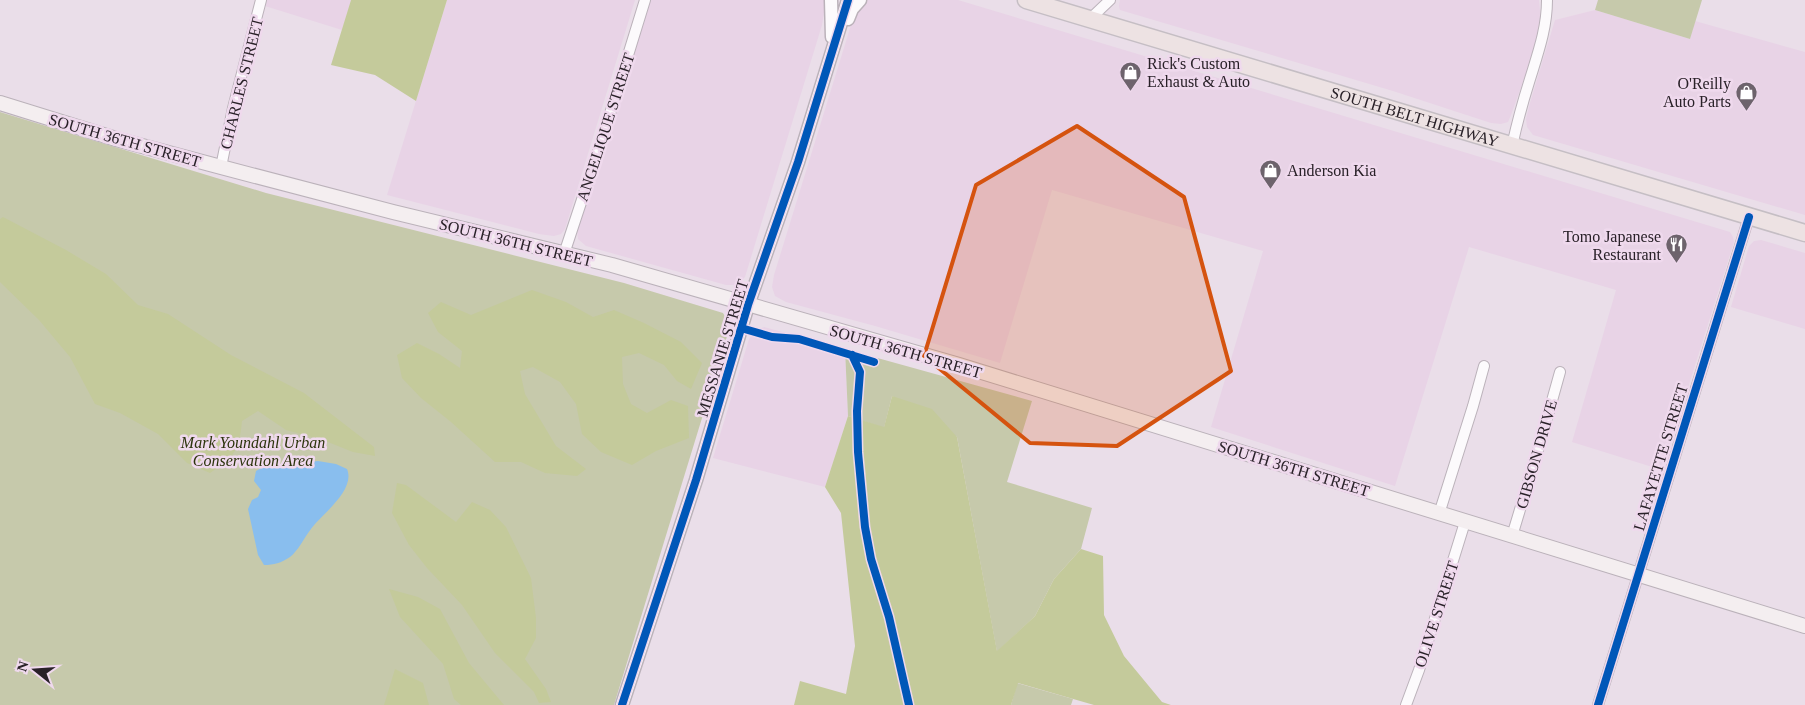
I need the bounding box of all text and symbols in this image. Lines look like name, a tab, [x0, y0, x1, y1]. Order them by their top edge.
street label: CHARLES STREET	[217, 15, 266, 151]
street label: ANGELIQUE STREET	[573, 51, 638, 204]
place label: Rick's Custom Exhaust & Auto	[1147, 55, 1250, 90]
shop icon: Rick's Custom Exhaust & Auto	[1119, 60, 1143, 91]
place label: O'Reilly Auto Parts	[1663, 75, 1731, 110]
shop icon: O'Reilly Auto Parts	[1735, 80, 1759, 111]
street label: SOUTH BELT HIGHWAY	[1329, 84, 1501, 150]
street label: SOUTH 36TH STREET	[47, 111, 203, 170]
shop icon: Anderson Kia	[1259, 158, 1283, 189]
place label: Anderson Kia	[1287, 162, 1376, 179]
street label: SOUTH 36TH STREET	[437, 215, 594, 270]
place label: Tomo Japanese Restaurant	[1563, 228, 1662, 263]
restaurant icon: Tomo Japanese Restaurant	[1665, 233, 1689, 264]
street label: MESSANIE STREET	[693, 277, 752, 419]
street label: SOUTH 36TH STREET	[828, 322, 984, 381]
street label: LAFAYETTE STREET	[1630, 382, 1691, 533]
street label: GIBSON DRIVE	[1513, 398, 1560, 511]
park label: Mark Youndahl Urban Conservation Area	[180, 434, 325, 469]
street label: SOUTH 36TH STREET	[1216, 437, 1372, 500]
street label: OLIVE STREET	[1411, 559, 1462, 669]
north arrow	[10, 645, 60, 695]
text: N	[14, 659, 32, 673]

